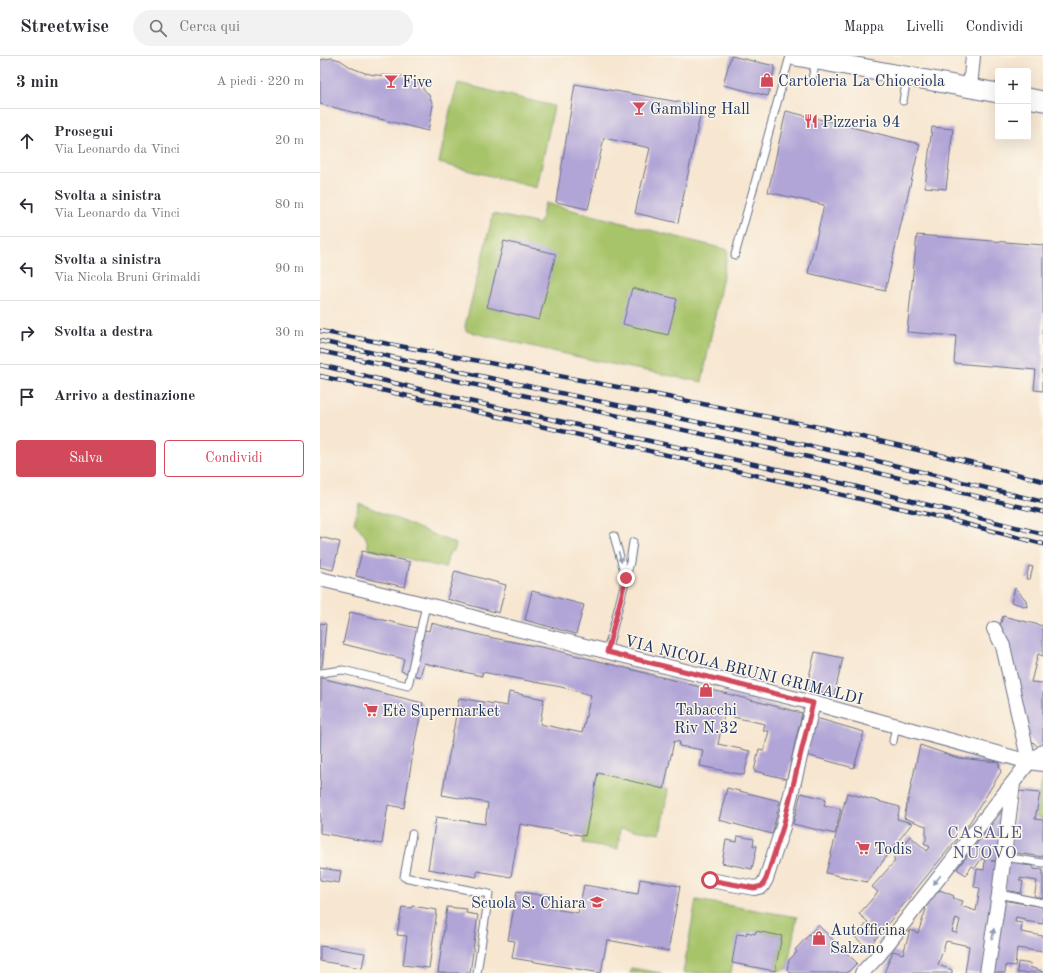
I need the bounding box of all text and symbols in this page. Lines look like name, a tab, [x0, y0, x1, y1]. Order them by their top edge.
search box	[133, 10, 413, 46]
icon: search	[147, 17, 169, 39]
text: Streetwise	[20, 18, 109, 37]
text: Cerca qui	[179, 20, 240, 35]
text: Mappa	[844, 20, 884, 34]
text: Livelli	[906, 20, 944, 34]
text: Condividi	[966, 20, 1023, 34]
map controls	[995, 68, 1031, 140]
button: +	[995, 68, 1031, 104]
shop icon: Cartoleria La Chiocciola	[759, 72, 775, 88]
bar icon: Five	[383, 73, 399, 89]
text: 3 min	[16, 74, 59, 91]
place label: Cartoleria La Chiocciola	[778, 74, 945, 90]
text: A piedi · 220 m	[216, 75, 304, 88]
place label: Five	[402, 75, 432, 91]
bar icon: Gambling Hall	[631, 100, 647, 116]
place label: Gambling Hall	[650, 102, 750, 118]
button: −	[995, 104, 1031, 140]
restaurant icon: Pizzeria 94	[803, 113, 819, 129]
place label: Pizzeria 94	[822, 115, 900, 131]
text: Prosegui	[54, 125, 113, 140]
icon: ahead	[16, 130, 38, 152]
text: 20 m	[275, 134, 304, 147]
text: Via Leonardo da Vinci	[54, 143, 180, 156]
text: Svolta a sinistra	[54, 189, 161, 204]
icon: left	[16, 194, 38, 216]
text: 80 m	[275, 198, 304, 211]
text: Via Leonardo da Vinci	[54, 207, 180, 220]
text: Svolta a sinistra	[54, 253, 161, 268]
icon: left	[16, 258, 38, 280]
text: 90 m	[275, 262, 304, 275]
text: Via Nicola Bruni Grimaldi	[54, 271, 200, 284]
icon: right	[16, 322, 38, 344]
text: Svolta a destra	[54, 325, 153, 340]
text: 30 m	[275, 326, 304, 339]
icon: arrive	[16, 386, 38, 408]
text: Arrivo a destinazione	[54, 389, 195, 404]
button: Salva	[16, 440, 156, 477]
button: Condividi	[164, 440, 304, 477]
one-way arrow	[617, 552, 623, 564]
route end	[617, 569, 635, 587]
street label: VIA NICOLA BRUNI GRIMALDI	[623, 634, 864, 708]
shop icon: Tabacchi Riv N.32	[698, 682, 714, 698]
supermarket icon: Etè Supermarket	[363, 702, 379, 718]
place label: Tabacchi Riv N.32	[674, 703, 738, 737]
place label: Etè Supermarket	[382, 704, 500, 720]
district label: CASALE NUOVO	[947, 825, 1023, 862]
supermarket icon: Todis	[855, 840, 871, 856]
place label: Todis	[874, 842, 912, 858]
route start	[701, 871, 719, 889]
one-way arrow	[933, 875, 942, 886]
school or university icon: Scuola S. Chiara	[589, 894, 605, 910]
place label: Scuola S. Chiara	[471, 896, 586, 912]
place label: Autofficina Salzano	[830, 923, 906, 957]
one-way arrow	[990, 928, 996, 941]
shop icon: Autofficina Salzano	[811, 930, 827, 946]

